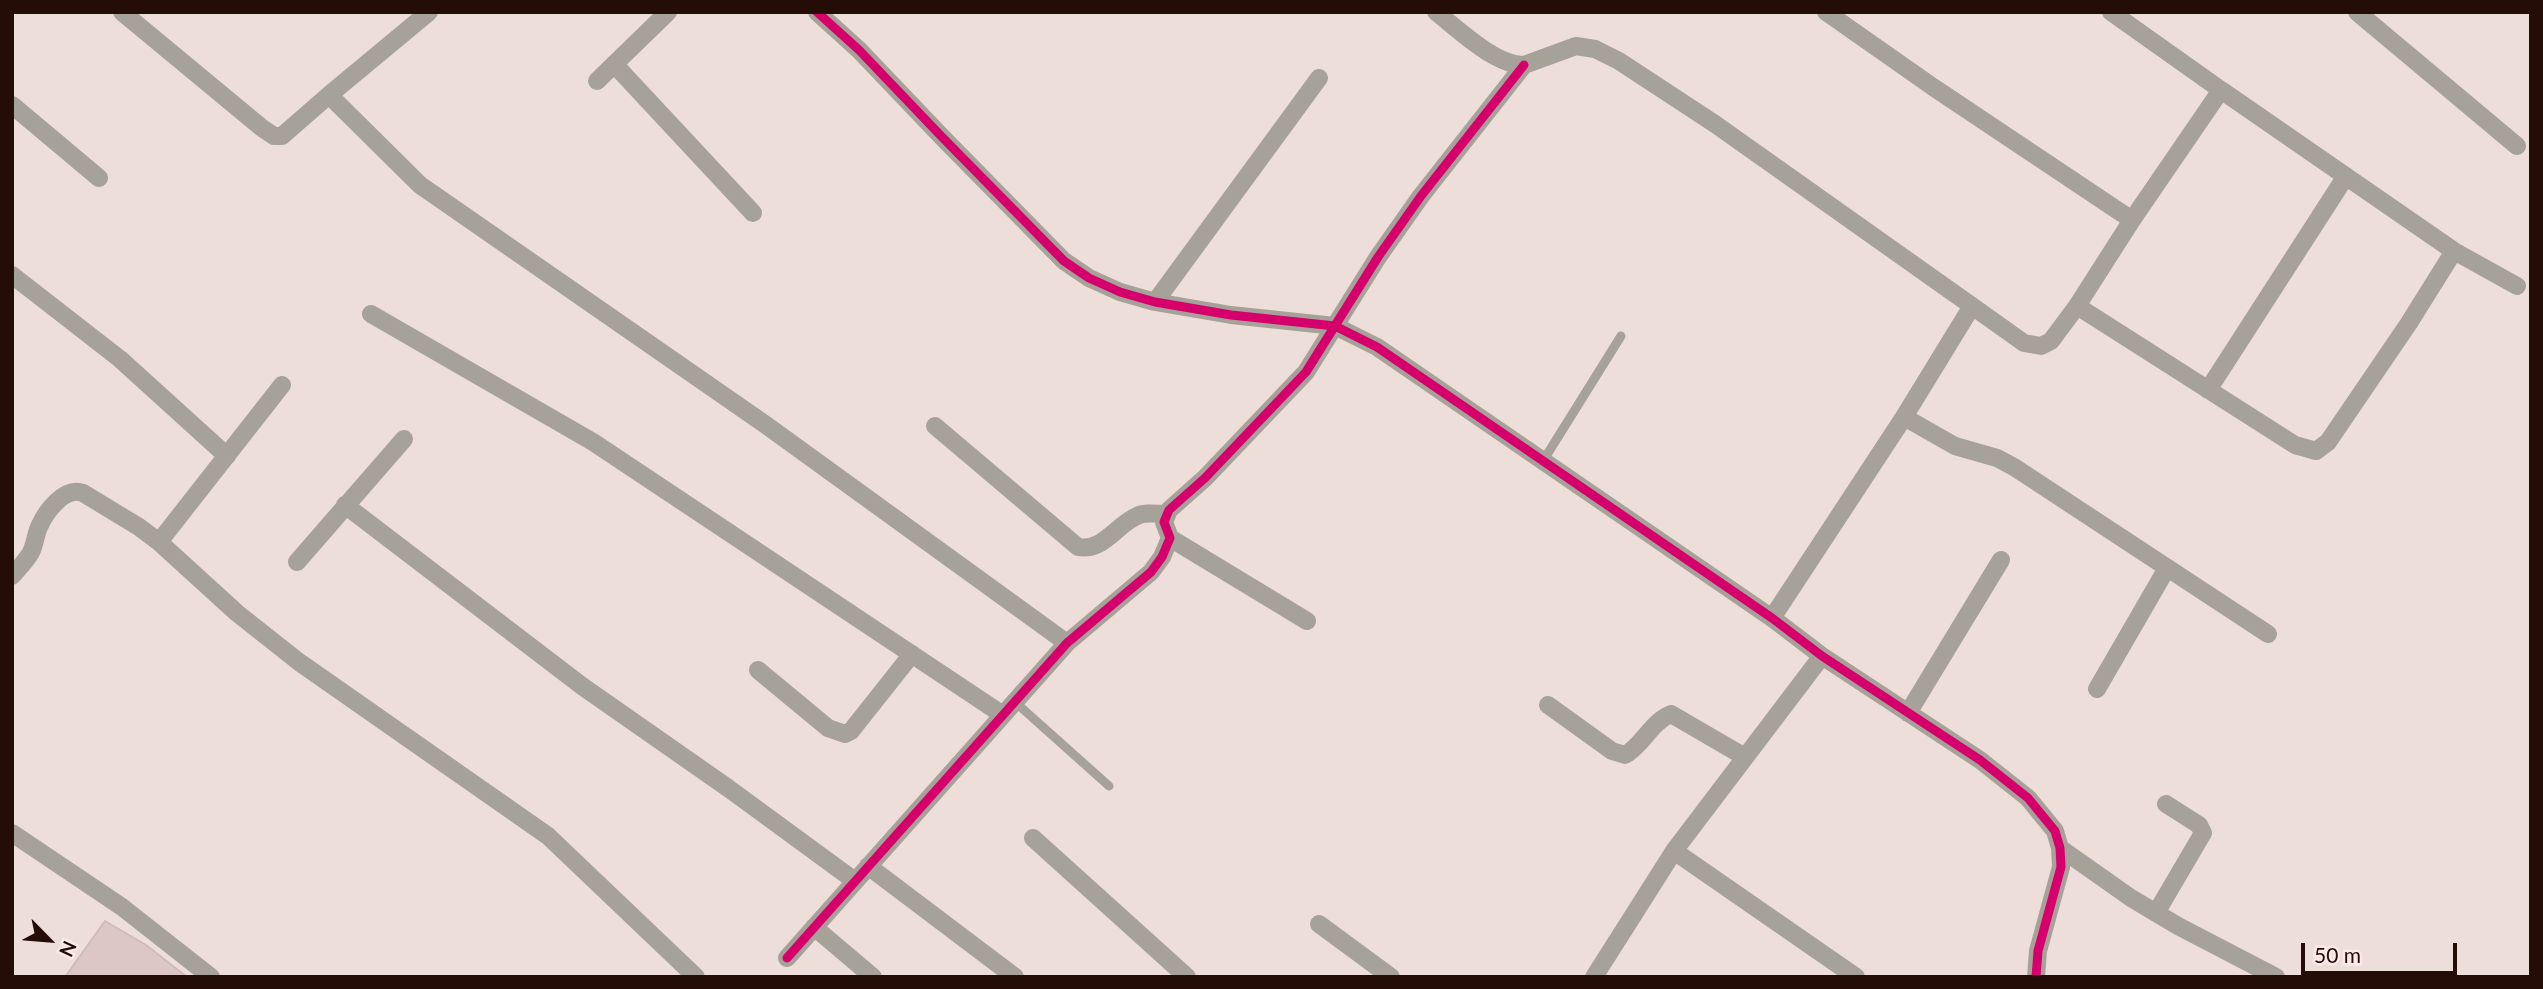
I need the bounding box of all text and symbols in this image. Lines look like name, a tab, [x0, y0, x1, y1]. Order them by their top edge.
north arrow	[14, 905, 84, 975]
scale bar	[2305, 930, 2461, 974]
text: N	[55, 938, 82, 961]
text: 50 m	[2314, 942, 2361, 967]

